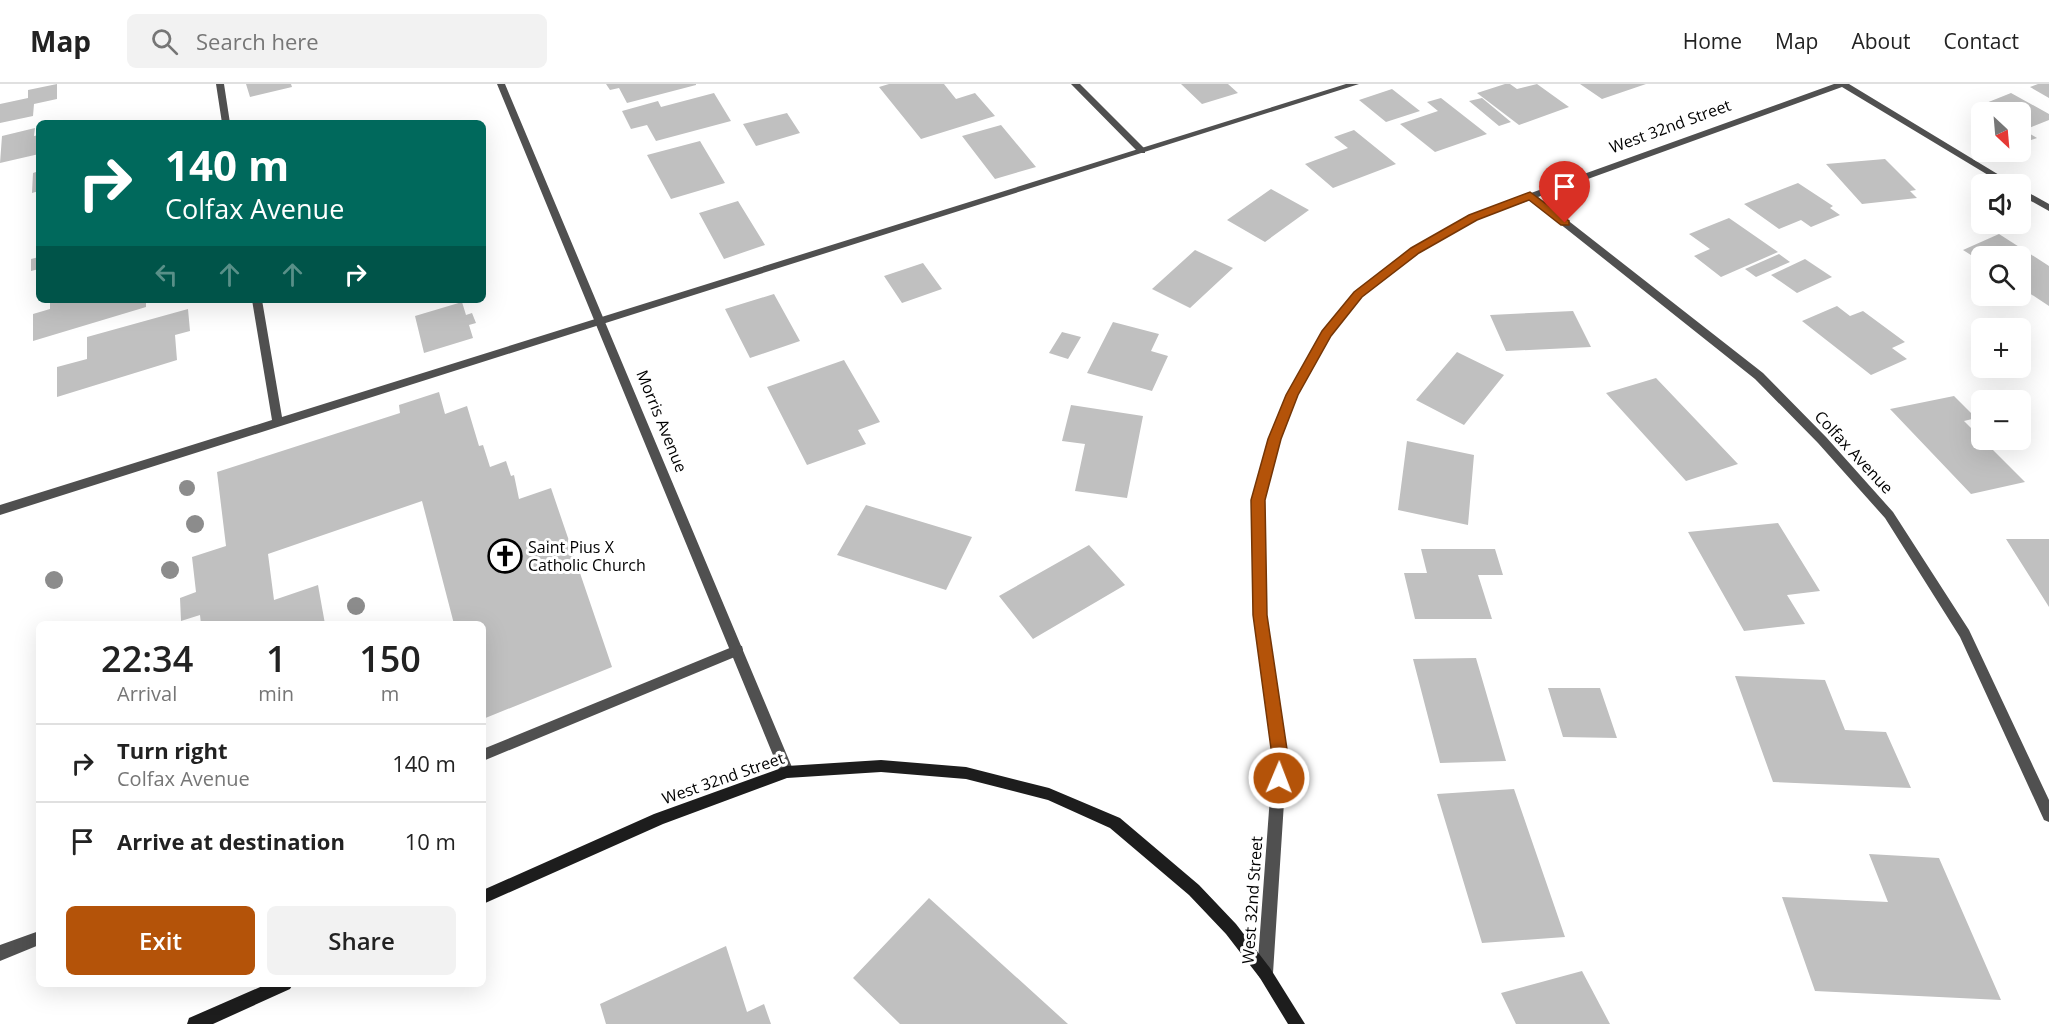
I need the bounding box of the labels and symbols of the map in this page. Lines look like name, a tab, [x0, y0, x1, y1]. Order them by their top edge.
street label: West 32nd Street	[1606, 94, 1734, 158]
north arrow	[1971, 102, 2031, 162]
pin	[1539, 161, 1590, 223]
street label: Morris Avenue	[631, 367, 693, 475]
street label: Colfax Avenue	[1810, 406, 1898, 498]
place label: Saint Pius X Catholic Church	[528, 536, 646, 576]
church icon: Saint Pius X Catholic Church	[487, 538, 523, 574]
position arrow	[1247, 746, 1311, 810]
street label: West 32nd Street	[659, 747, 787, 809]
street label: West 32nd Street	[1237, 835, 1267, 965]

